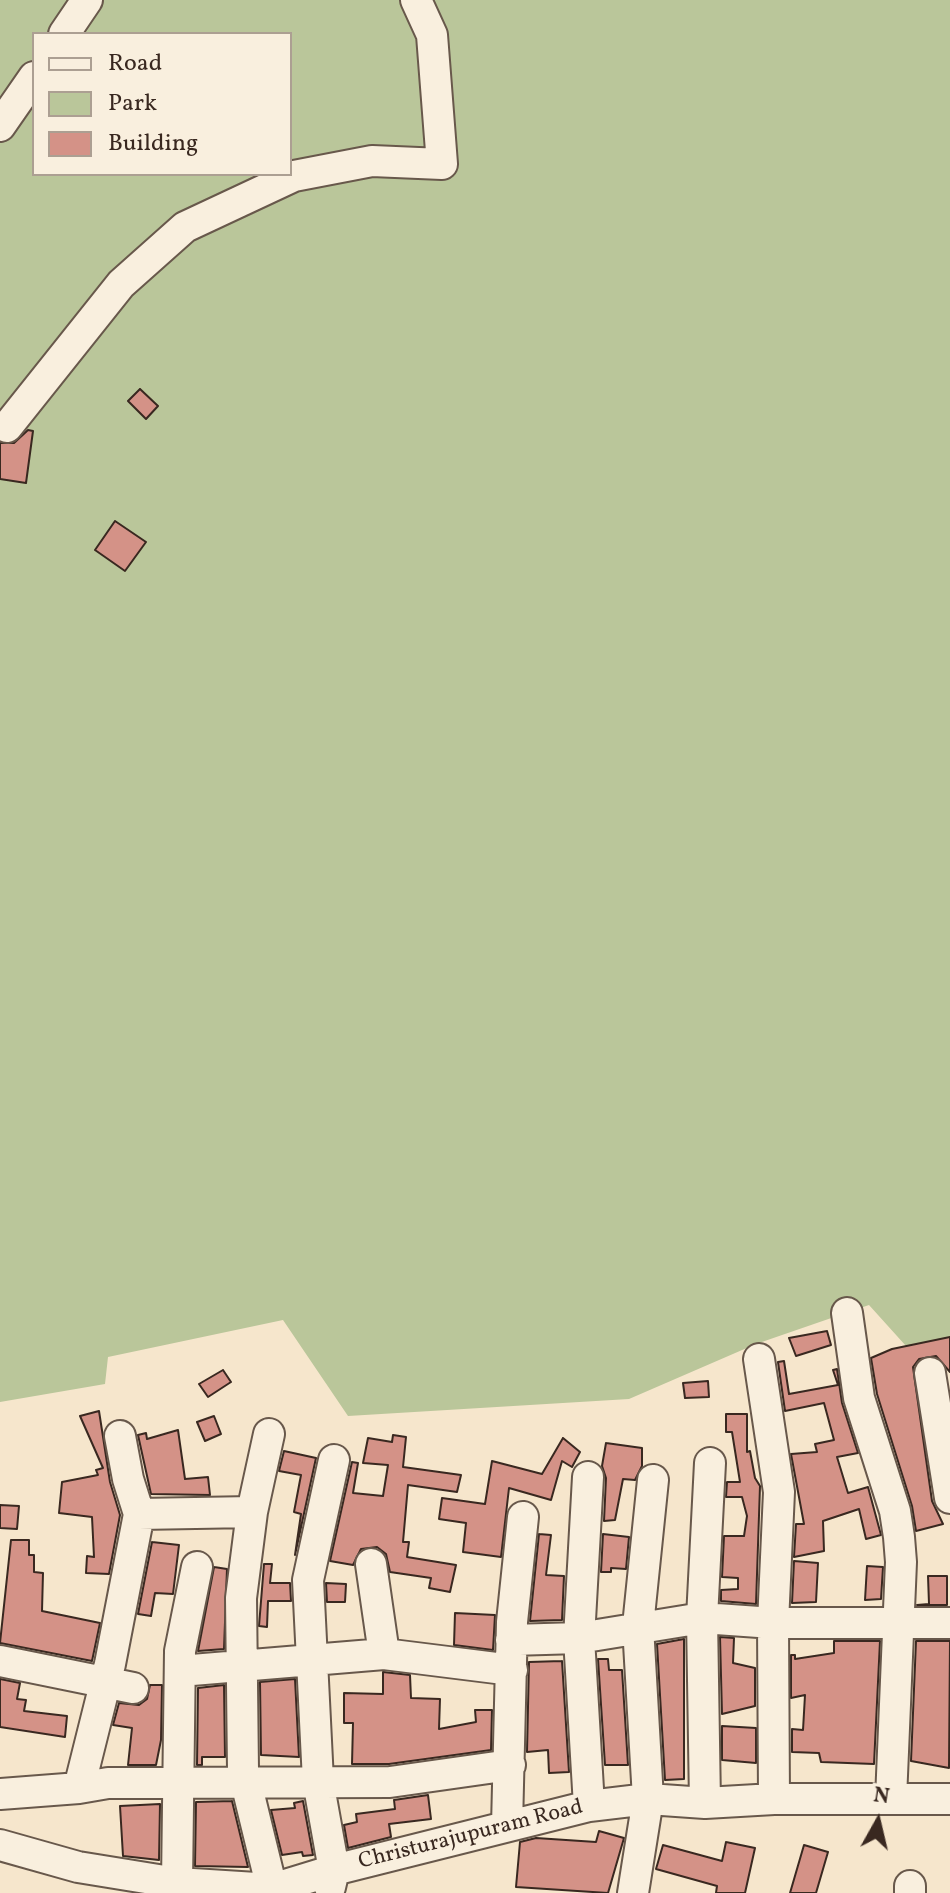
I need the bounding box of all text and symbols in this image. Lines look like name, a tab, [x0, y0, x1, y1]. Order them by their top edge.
legend	[32, 32, 292, 176]
text: Road	[108, 47, 162, 81]
text: Park	[108, 87, 157, 121]
text: Building	[108, 127, 198, 161]
text: N	[871, 1780, 891, 1813]
north arrow	[838, 1781, 918, 1861]
street label: Christurajupuram Road	[356, 1795, 586, 1877]

